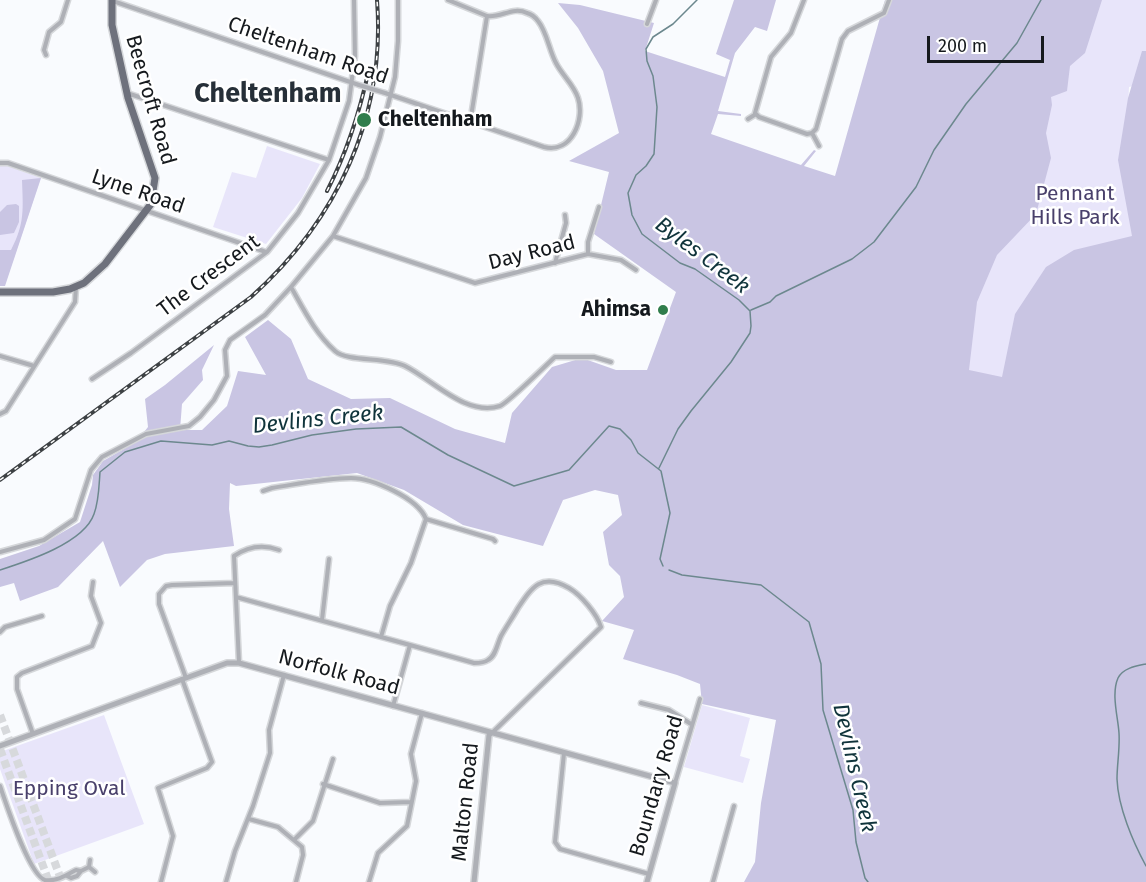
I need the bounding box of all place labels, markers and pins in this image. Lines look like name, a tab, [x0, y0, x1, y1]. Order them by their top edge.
place label: Cheltenham	[378, 107, 493, 133]
marker: Cheltenham	[355, 111, 373, 129]
place label: Ahimsa	[581, 297, 651, 323]
marker: Ahimsa	[656, 303, 670, 317]

